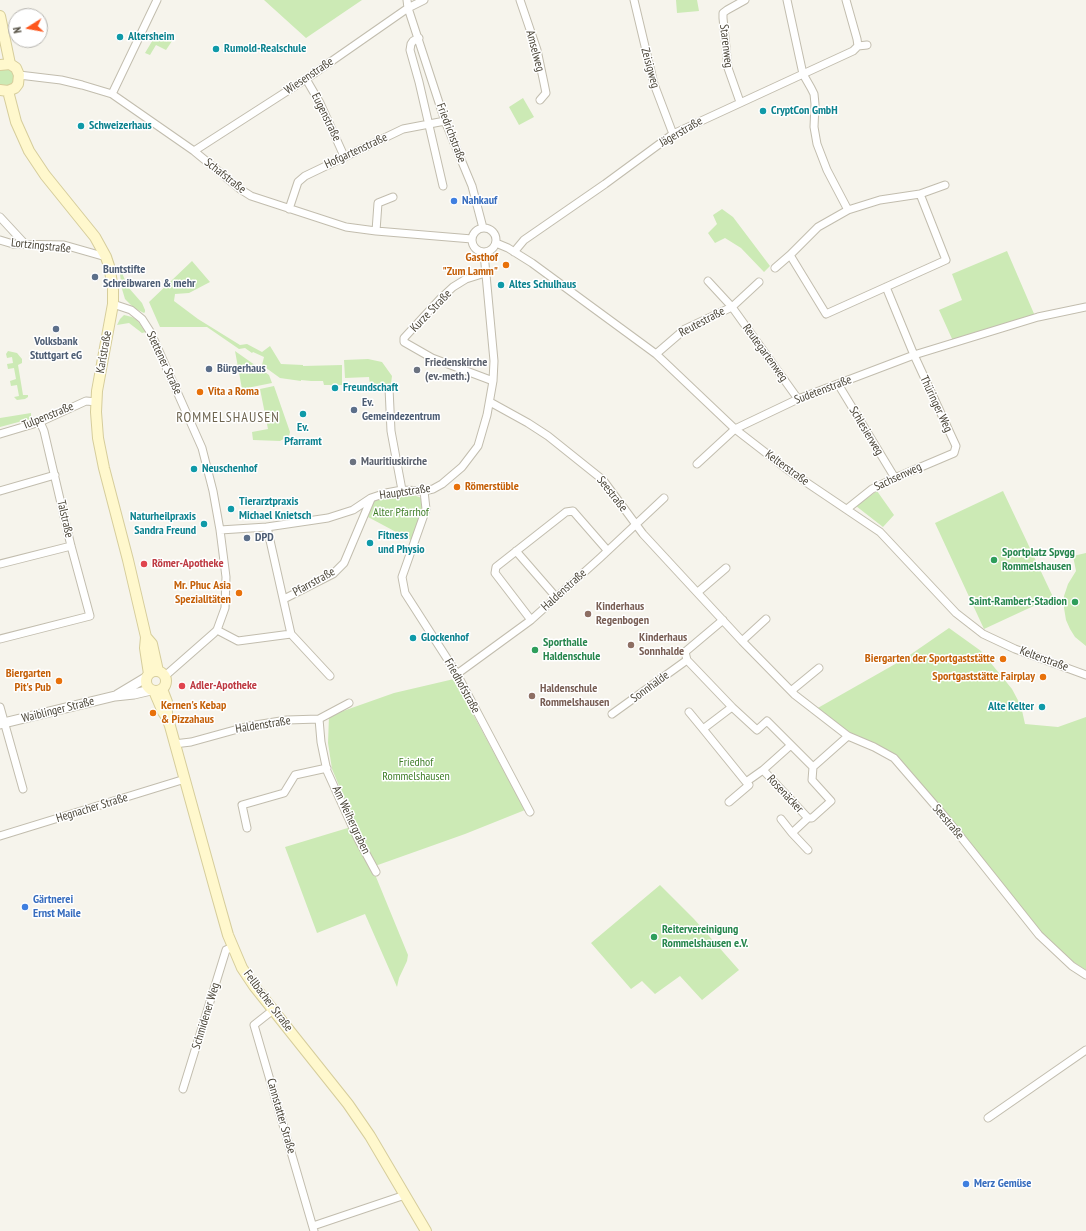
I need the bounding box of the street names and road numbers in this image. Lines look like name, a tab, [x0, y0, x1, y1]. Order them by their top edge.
street label: Starenweg	[716, 23, 736, 69]
street label: Amselweg	[523, 29, 547, 73]
street label: Zeisigweg	[638, 46, 662, 90]
street label: Wiesenstraße	[282, 54, 336, 98]
street label: Eugenstraße	[308, 90, 344, 144]
street label: Friedrichstraße	[433, 101, 469, 165]
street label: Jägerstraße	[657, 114, 705, 150]
street label: Hofgartenstraße	[322, 130, 390, 172]
street label: Schafstraße	[201, 155, 249, 197]
street label: Lortzingstraße	[10, 236, 72, 256]
street label: Kurze Straße	[407, 287, 455, 335]
street label: Reutestraße	[677, 304, 727, 340]
street label: Reutegartenweg	[739, 321, 791, 385]
street label: Stettener Straße	[143, 329, 185, 397]
street label: Karlstraße	[93, 330, 115, 374]
street label: Sudetenstraße	[792, 372, 854, 408]
street label: Thüringer Weg	[917, 373, 955, 435]
street label: Tulpenstraße	[20, 399, 76, 433]
street label: Schlesierweg	[846, 404, 886, 458]
street label: Kelterstraße	[762, 447, 812, 489]
street label: Sachsenweg	[872, 460, 924, 494]
street label: Seestraße	[594, 473, 630, 515]
street label: Hauptstraße	[379, 481, 431, 503]
street label: Talstraße	[54, 499, 76, 539]
street label: Pfarrstraße	[290, 565, 338, 599]
street label: Haldenstraße	[538, 566, 590, 614]
street label: Kelterstraße	[1018, 644, 1070, 674]
street label: Friedhofstraße	[441, 656, 483, 716]
street label: Sonnhalde	[628, 668, 672, 706]
street label: Waiblinger Straße	[20, 694, 96, 726]
street label: Haldenstraße	[234, 714, 292, 736]
street label: Rosenäcker	[764, 772, 806, 816]
street label: Am Weihergraben	[329, 784, 373, 856]
street label: Hegnacher Straße	[54, 790, 130, 826]
street label: Seestraße	[929, 802, 967, 842]
street label: Fellbacher Straße	[240, 967, 296, 1035]
street label: Schmidener Weg	[189, 981, 223, 1051]
street label: Cannstatter Straße	[263, 1077, 299, 1155]

